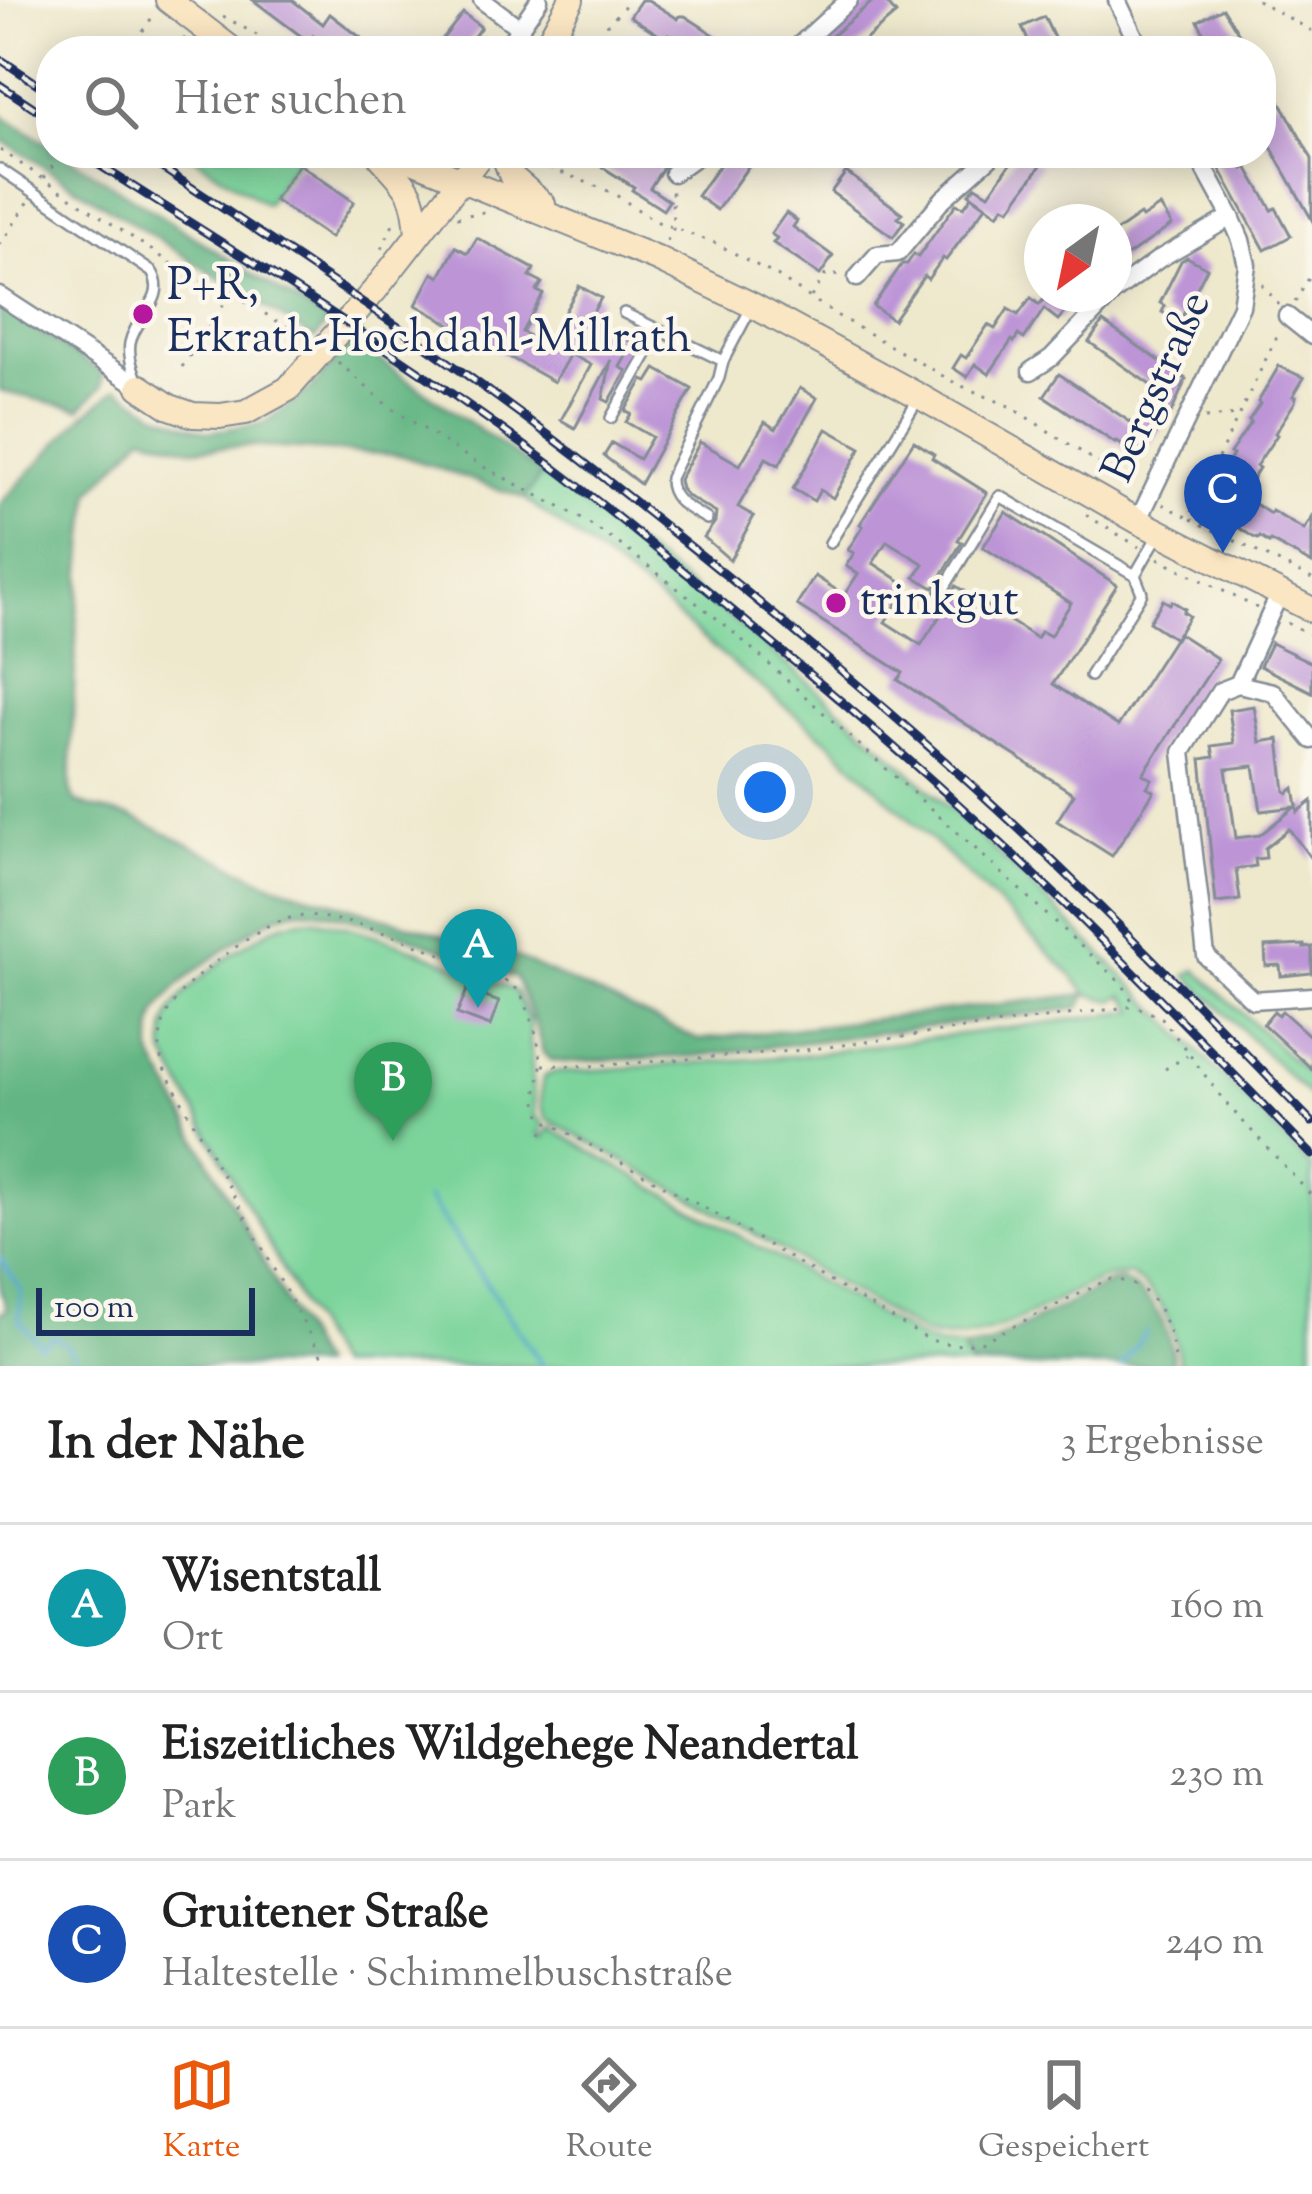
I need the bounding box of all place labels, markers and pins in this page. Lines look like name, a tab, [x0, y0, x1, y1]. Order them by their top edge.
place label: P+R, Erkrath-Hochdahl-Millrath	[167, 256, 692, 373]
marker: P+R, Erkrath-Hochdahl-Millrath	[130, 301, 156, 327]
pin: C	[1184, 454, 1262, 553]
place label: trinkgut	[860, 571, 1019, 636]
marker: trinkgut	[823, 590, 849, 616]
pin: A	[439, 909, 517, 1008]
pin: B	[354, 1042, 432, 1141]

